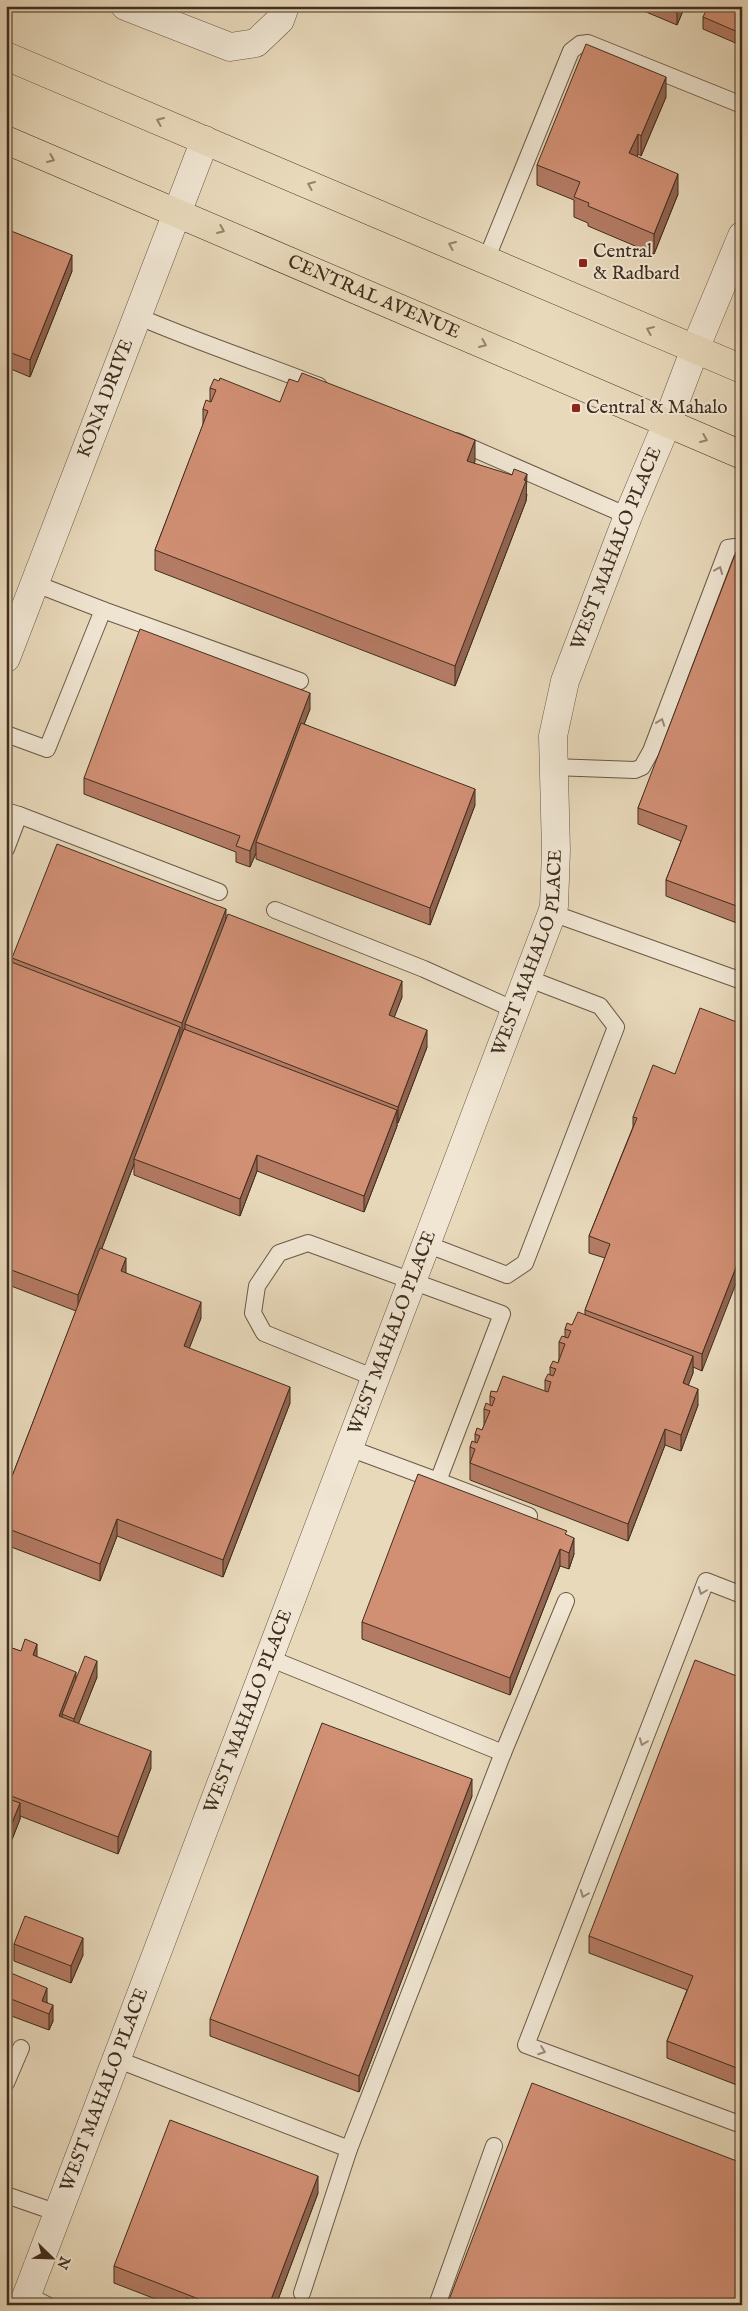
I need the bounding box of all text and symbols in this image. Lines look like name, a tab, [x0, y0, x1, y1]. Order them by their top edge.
one-way arrow	[156, 117, 165, 128]
one-way arrow	[46, 152, 55, 163]
one-way arrow	[307, 181, 316, 191]
one-way arrow	[216, 224, 225, 235]
place label: Central & Radbard	[593, 240, 680, 286]
one-way arrow	[448, 241, 457, 252]
street label: CENTRAL AVENUE	[284, 250, 464, 345]
marker: Central & Radbard	[577, 257, 589, 269]
one-way arrow	[646, 325, 655, 336]
street label: KONA DRIVE	[72, 336, 139, 461]
one-way arrow	[478, 337, 487, 348]
place label: Central & Mahalo	[586, 396, 728, 420]
marker: Central & Mahalo	[570, 402, 582, 414]
one-way arrow	[699, 433, 708, 444]
street label: WEST MAHALO PLACE	[566, 443, 668, 653]
one-way arrow	[712, 566, 723, 575]
one-way arrow	[655, 718, 665, 727]
street label: WEST MAHALO PLACE	[487, 849, 568, 1060]
street label: WEST MAHALO PLACE	[343, 1228, 442, 1438]
one-way arrow	[698, 1586, 708, 1595]
street label: WEST MAHALO PLACE	[199, 1606, 298, 1817]
one-way arrow	[639, 1737, 649, 1746]
one-way arrow	[580, 1889, 590, 1897]
street label: WEST MAHALO PLACE	[55, 1985, 154, 2195]
one-way arrow	[537, 2045, 546, 2055]
north arrow	[28, 2234, 78, 2284]
text: N	[52, 2253, 74, 2272]

